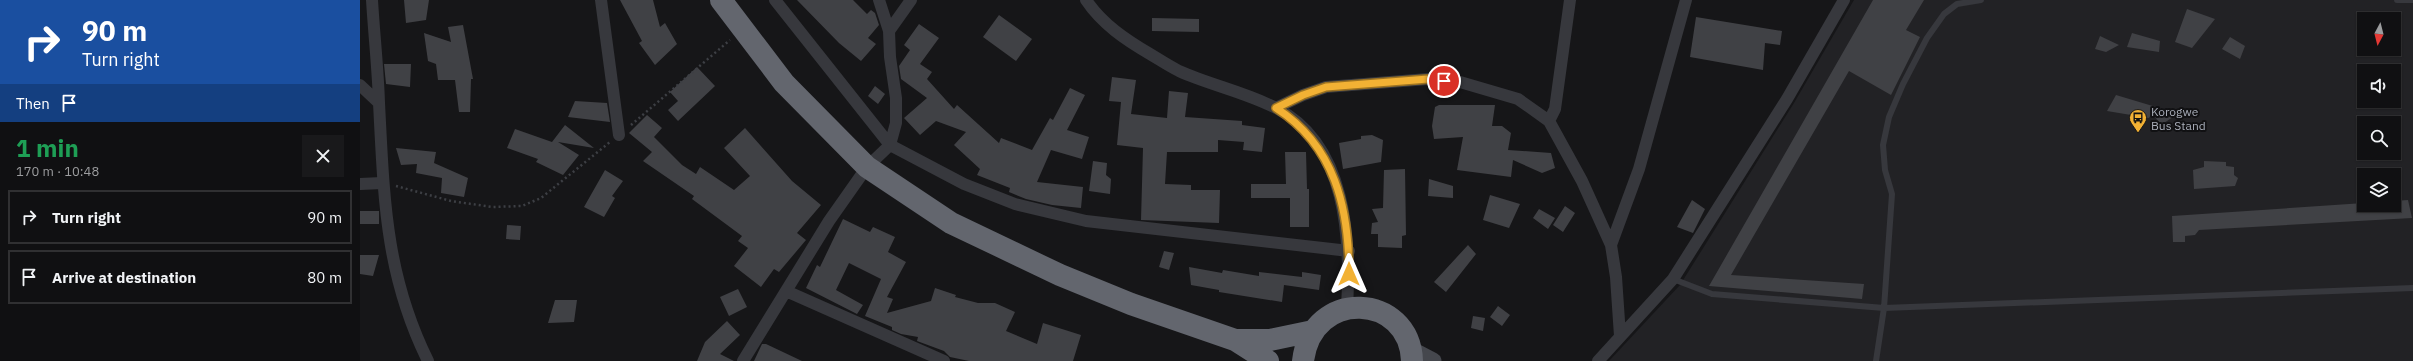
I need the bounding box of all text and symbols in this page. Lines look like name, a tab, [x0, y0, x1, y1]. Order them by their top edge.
text: 90 m	[82, 12, 147, 49]
north arrow	[2357, 12, 2401, 56]
map controls	[2357, 12, 2401, 212]
icon: right	[16, 16, 68, 68]
text: Turn right	[82, 48, 160, 71]
pin	[1427, 64, 1461, 98]
button: sound	[2357, 64, 2401, 108]
icon: arrive	[1433, 70, 1455, 92]
icon: arrive	[58, 92, 80, 114]
text: Then	[16, 94, 50, 113]
place label: Korogwe Bus Stand	[2151, 104, 2206, 133]
bus stop icon: Korogwe Bus Stand	[2128, 108, 2148, 133]
button: search	[2357, 116, 2401, 160]
text: 1 min	[16, 132, 79, 164]
button: close	[302, 135, 344, 177]
text: 170 m · 10:48	[16, 163, 99, 180]
button: layers	[2357, 168, 2401, 212]
icon: right	[18, 206, 40, 228]
text: Turn right	[52, 208, 121, 227]
text: 90 m	[307, 208, 342, 227]
position arrow	[1328, 253, 1370, 295]
icon: arrive	[18, 266, 40, 288]
text: Arrive at destination	[52, 268, 196, 287]
text: 80 m	[307, 268, 342, 287]

